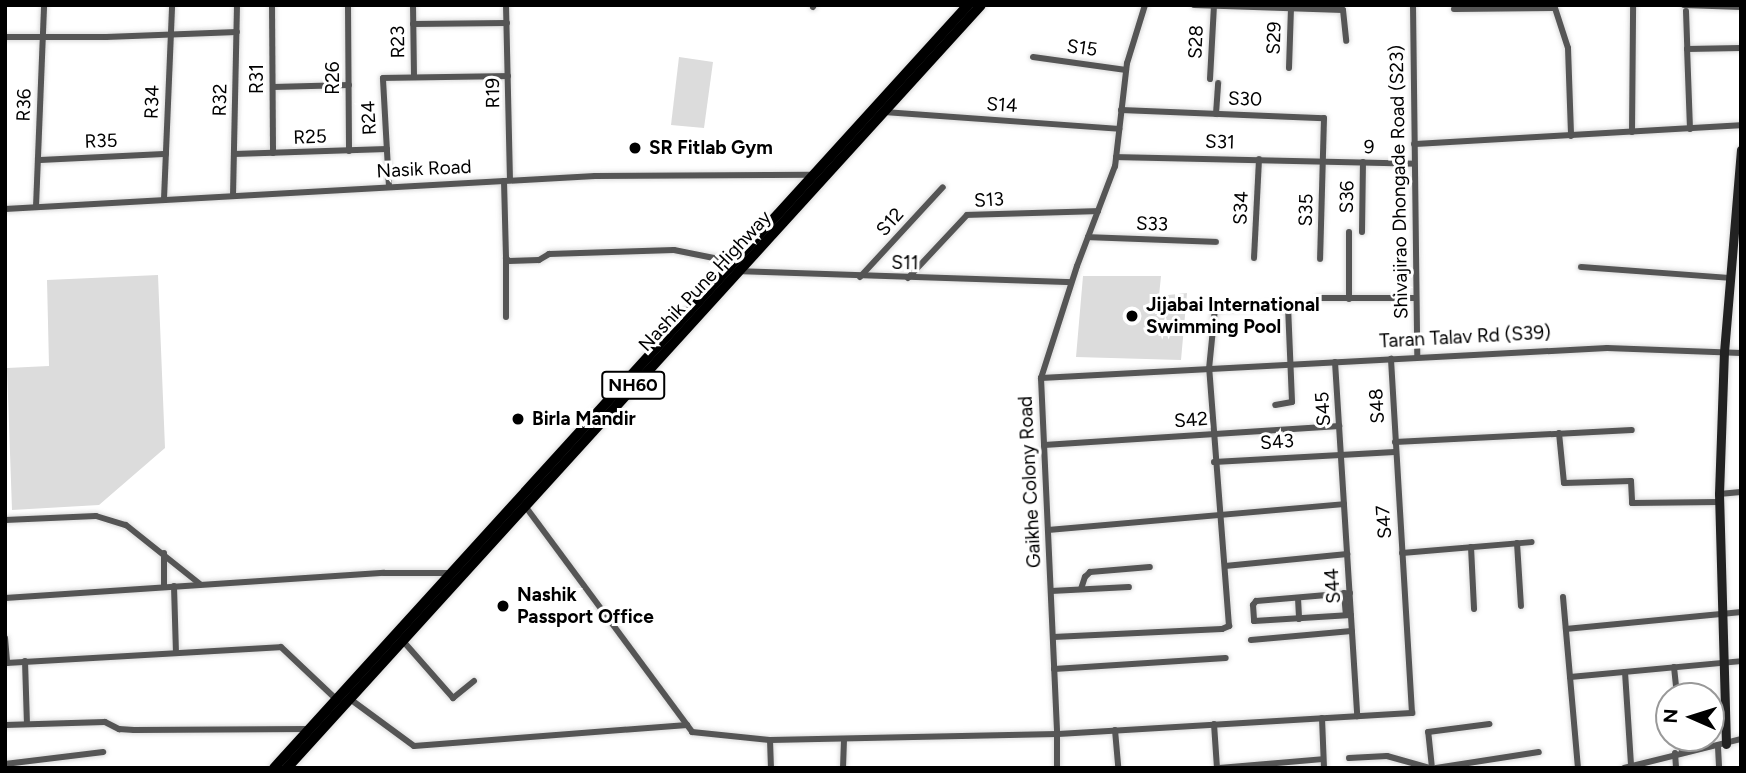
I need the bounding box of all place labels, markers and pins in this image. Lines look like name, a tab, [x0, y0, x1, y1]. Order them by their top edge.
place label: SR Fitlab Gym	[649, 137, 773, 159]
marker: SR Fitlab Gym	[627, 140, 643, 156]
place label: Jijabai International Swimming Pool	[1146, 294, 1320, 338]
marker: Jijabai International Swimming Pool	[1124, 308, 1140, 324]
place label: Birla Mandir	[532, 408, 636, 430]
marker: Birla Mandir	[510, 411, 526, 427]
place label: Nashik Passport Office	[517, 584, 654, 628]
marker: Nashik Passport Office	[495, 598, 511, 614]

